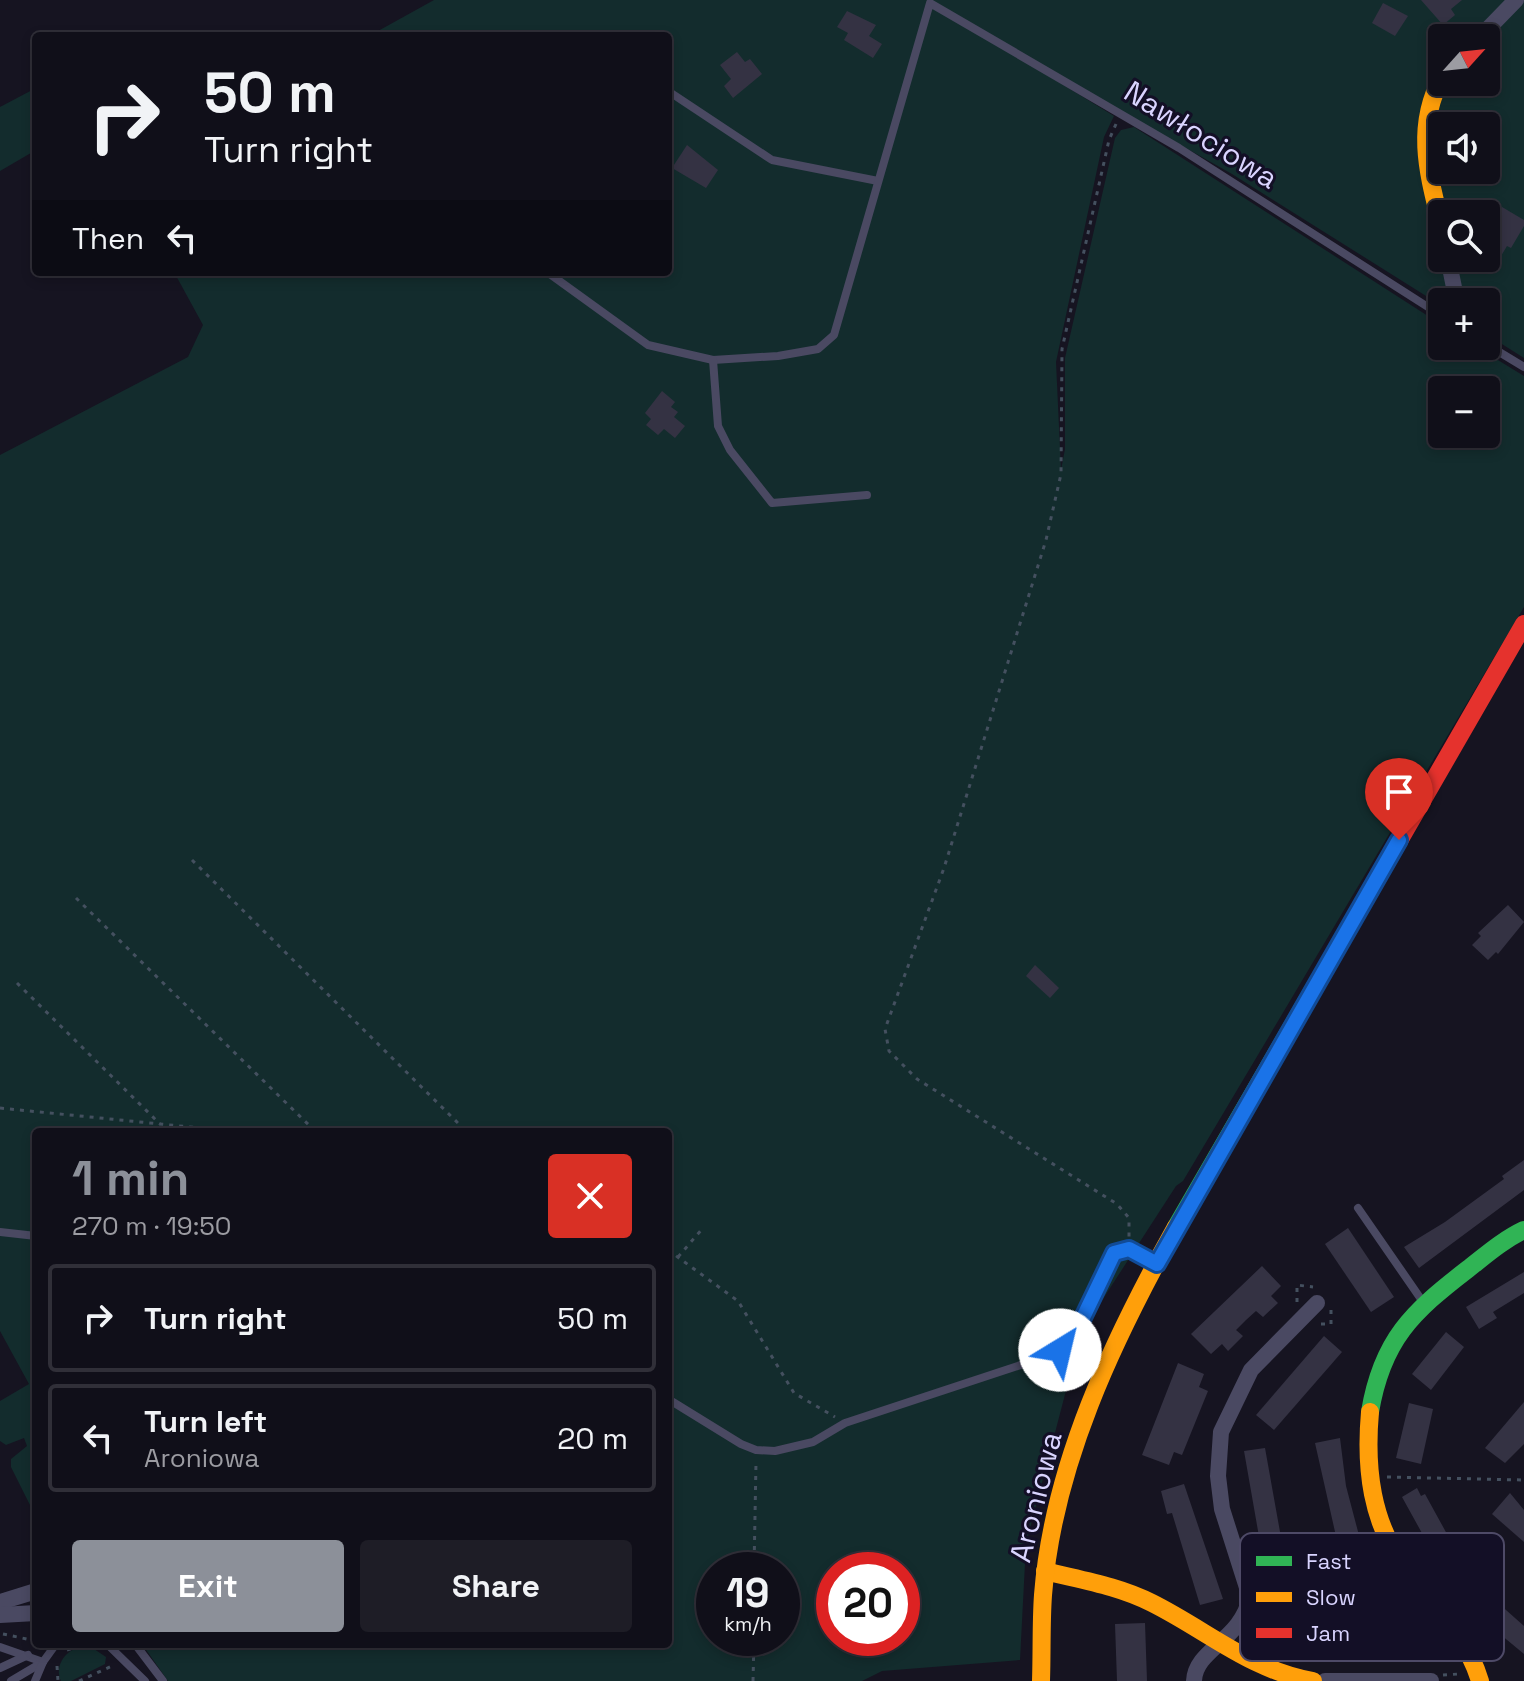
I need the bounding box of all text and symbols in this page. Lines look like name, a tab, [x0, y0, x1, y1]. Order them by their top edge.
north arrow	[1428, 24, 1500, 96]
map controls	[1428, 24, 1500, 448]
text: 50 m	[204, 57, 336, 128]
icon: right	[72, 64, 176, 168]
street label: Nawłociowa	[1117, 72, 1286, 197]
button: sound	[1428, 112, 1500, 184]
text: Turn right	[204, 127, 373, 173]
button: search	[1428, 200, 1500, 272]
icon: left	[160, 216, 204, 260]
text: Then	[72, 219, 144, 258]
button: +	[1428, 288, 1500, 360]
button: −	[1428, 376, 1500, 448]
pin	[1365, 758, 1433, 840]
icon: arrive	[1377, 770, 1421, 814]
text: 1 min	[72, 1148, 189, 1209]
button: close	[548, 1154, 632, 1238]
text: 270 m · 19:50	[72, 1209, 231, 1243]
icon: right	[76, 1296, 120, 1340]
text: Turn right	[144, 1299, 287, 1338]
text: 50 m	[557, 1299, 628, 1338]
position arrow	[1018, 1308, 1102, 1392]
text: Turn left	[144, 1402, 267, 1441]
icon: left	[76, 1416, 120, 1460]
text: 20 m	[557, 1419, 628, 1458]
street label: Aroniowa	[1000, 1428, 1071, 1566]
text: Aroniowa	[144, 1441, 259, 1475]
legend	[1240, 1533, 1504, 1661]
button: Exit	[72, 1540, 344, 1632]
button: Share	[360, 1540, 632, 1632]
text: Fast	[1306, 1547, 1352, 1575]
speed limit sign: 20	[816, 1552, 920, 1656]
text: 19	[727, 1568, 769, 1619]
text: Slow	[1306, 1583, 1356, 1611]
text: km/h	[724, 1611, 772, 1637]
text: Jam	[1306, 1619, 1350, 1647]

